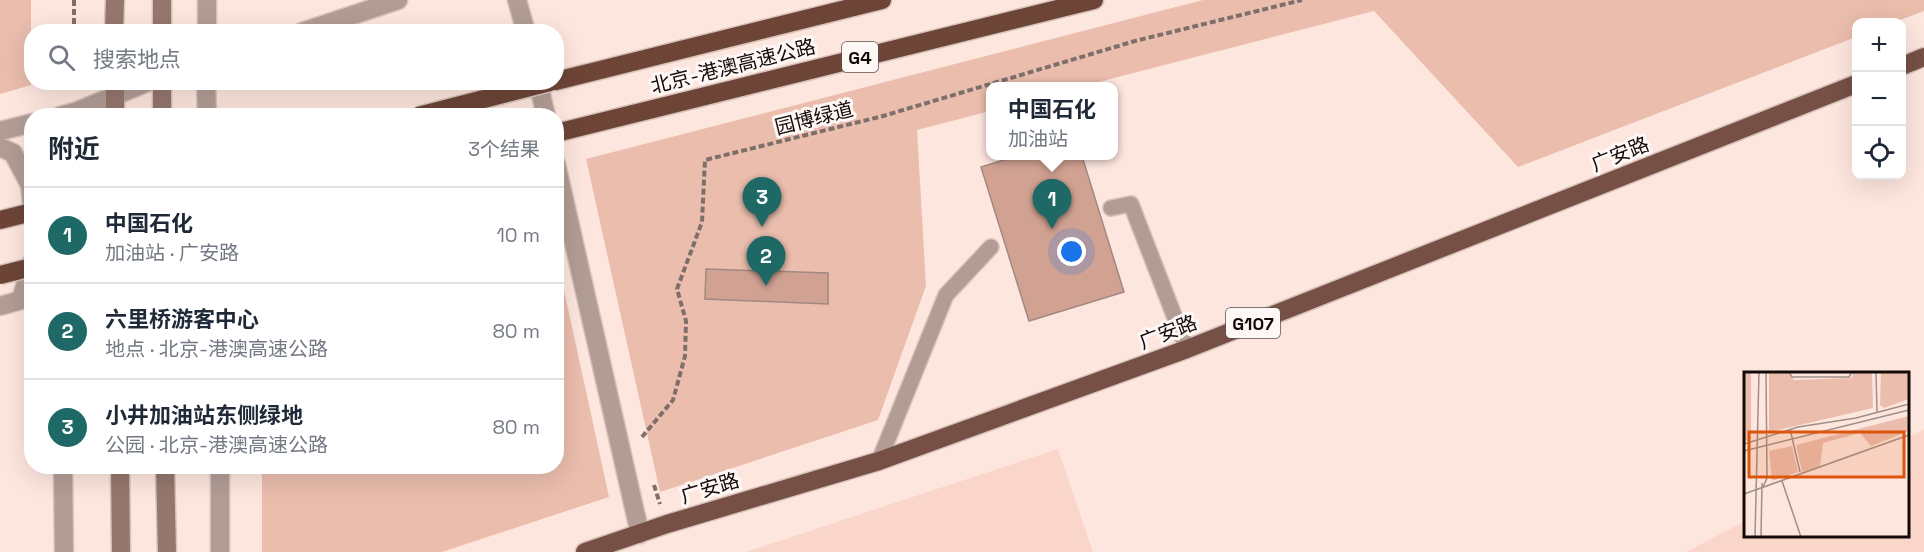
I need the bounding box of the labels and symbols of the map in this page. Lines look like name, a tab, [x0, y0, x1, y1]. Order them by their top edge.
street label: 北京-港澳高速公路	[648, 33, 818, 99]
road number: G4	[842, 42, 878, 72]
street label: 园博绿道	[772, 96, 856, 140]
street label: 广安路	[1587, 131, 1653, 177]
pin: 3	[742, 178, 782, 227]
pin: 1	[1032, 180, 1072, 229]
pin: 2	[746, 236, 786, 286]
your location	[1057, 237, 1086, 266]
road number: G107	[1226, 308, 1280, 338]
street label: 广安路	[1135, 309, 1201, 355]
inset map	[1744, 372, 1909, 537]
street label: 广安路	[678, 467, 742, 509]

